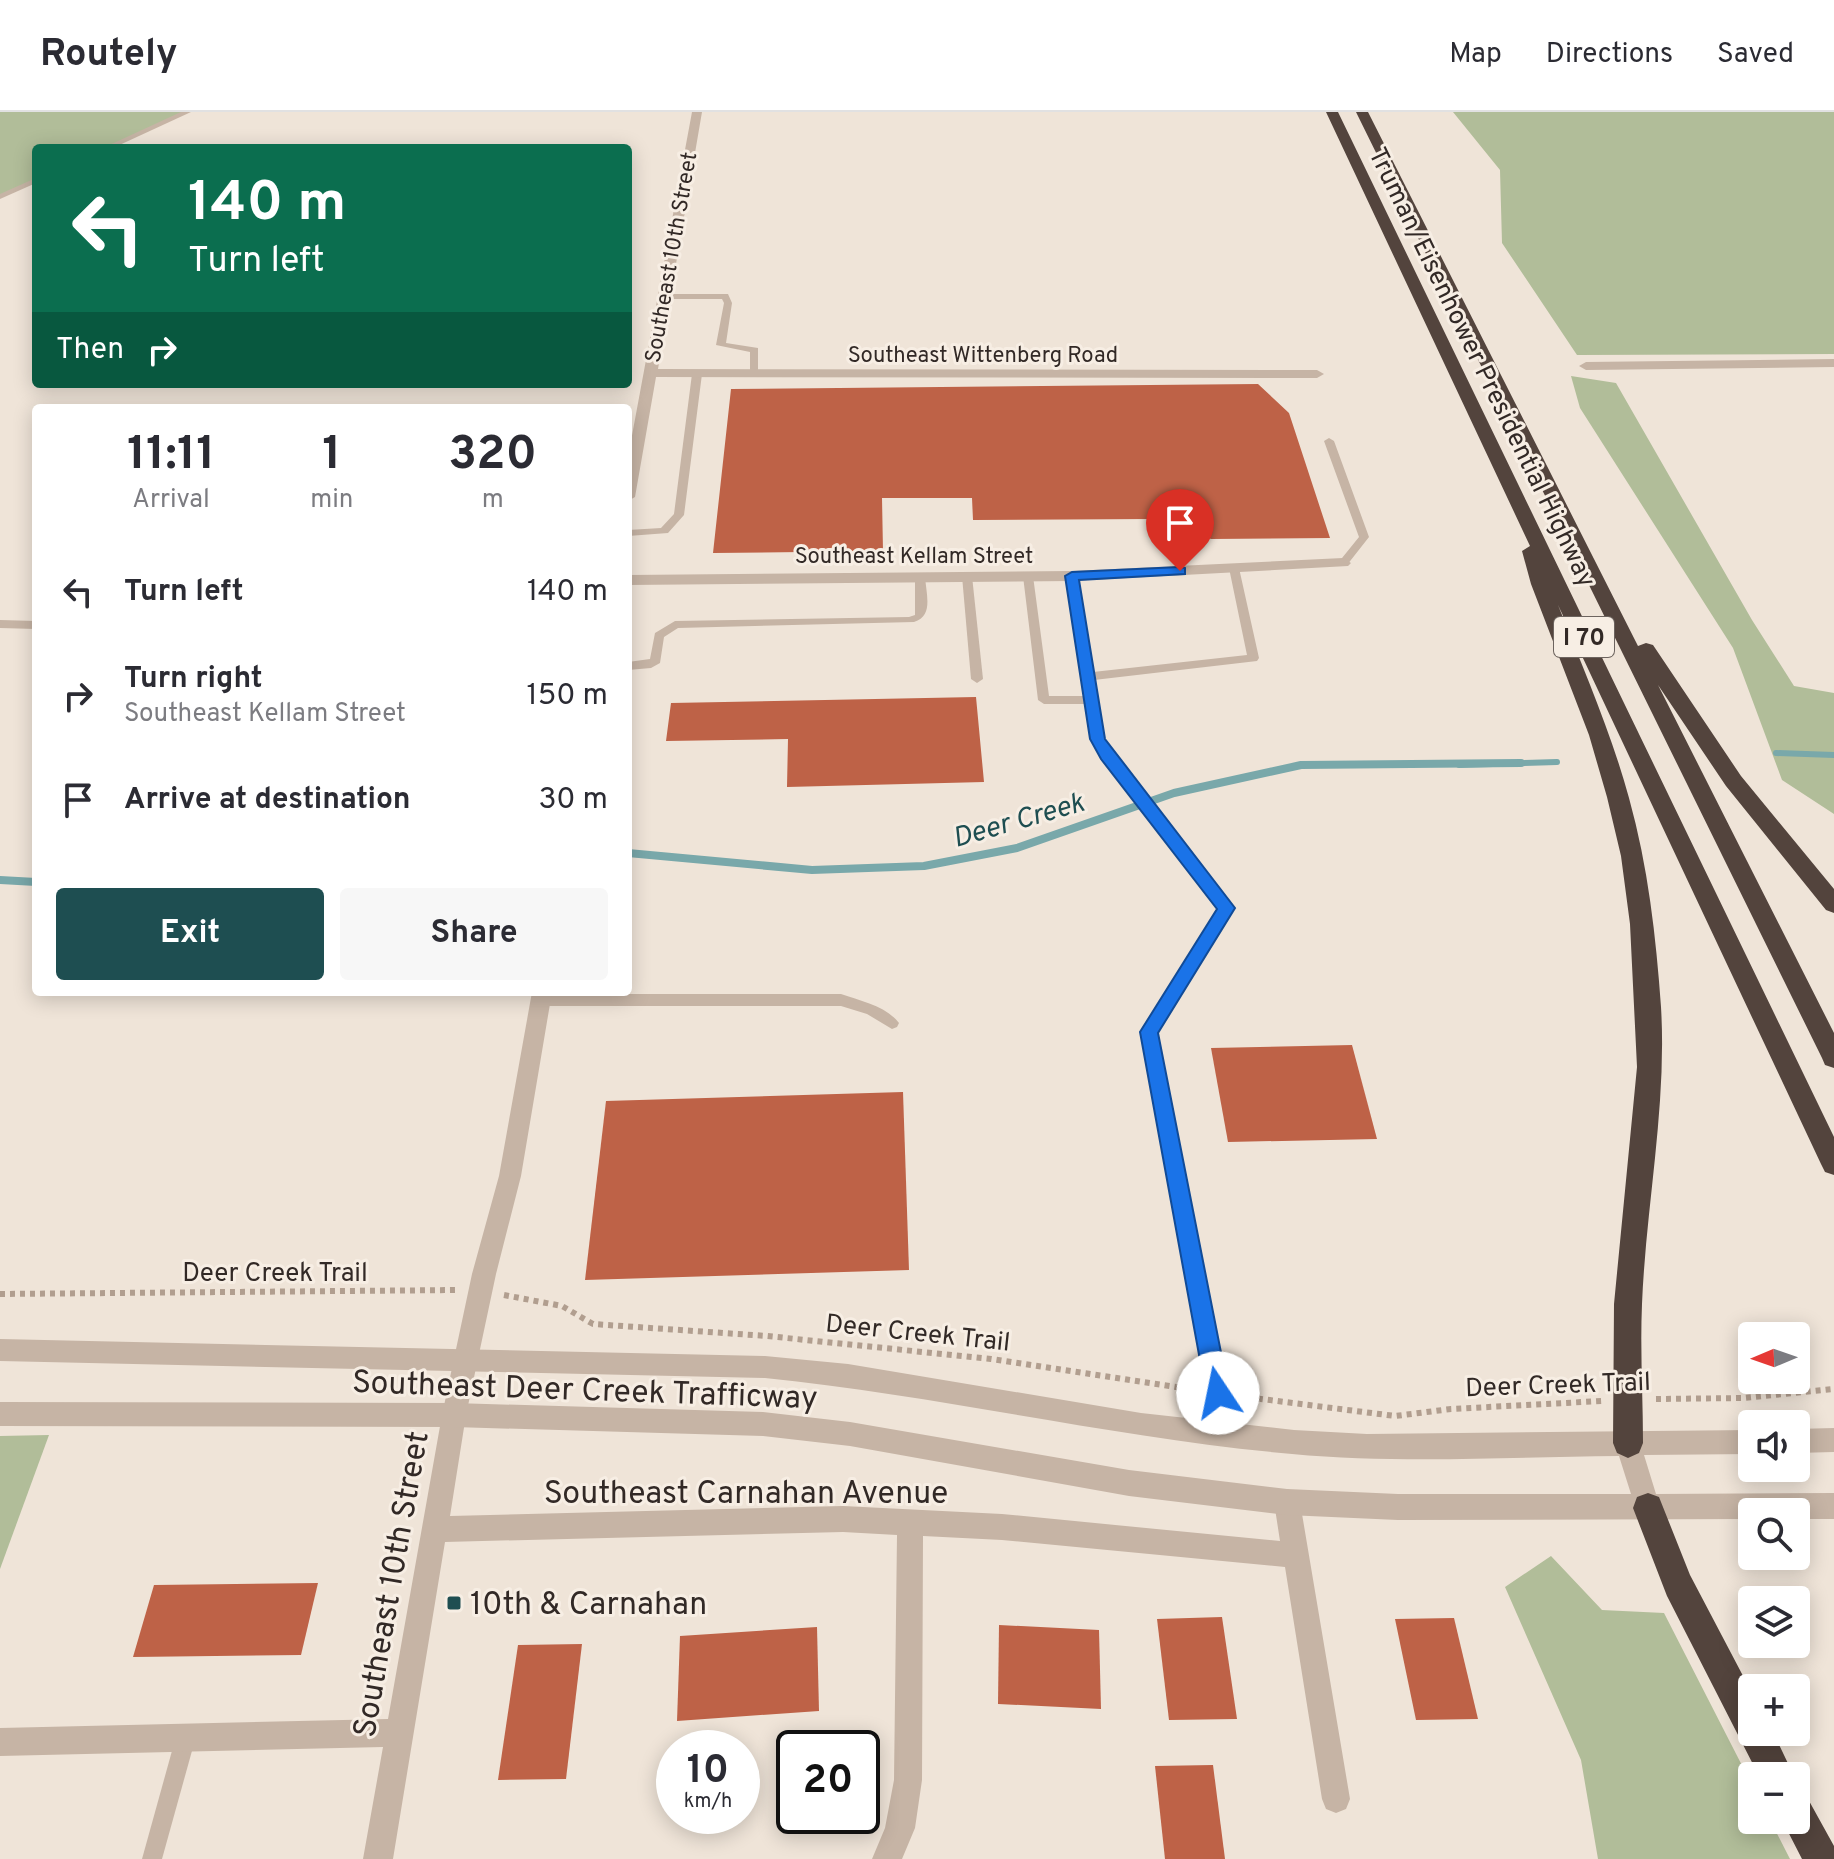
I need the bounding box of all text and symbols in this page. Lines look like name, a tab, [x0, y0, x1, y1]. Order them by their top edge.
text: Routely	[40, 31, 178, 80]
text: Map	[1449, 37, 1502, 73]
text: Directions	[1546, 37, 1673, 73]
text: Saved	[1717, 37, 1794, 73]
street label: Truman/Eisenhower Presidential Highway	[1359, 143, 1602, 594]
street label: Southeast 10th Street	[641, 150, 704, 365]
text: 140 m	[188, 170, 346, 240]
icon: left	[56, 176, 160, 280]
text: Turn left	[188, 239, 325, 285]
icon: right	[140, 328, 184, 372]
text: Then	[56, 332, 124, 369]
street label: Southeast Wittenberg Road	[848, 343, 1118, 370]
text: 11:11	[127, 426, 215, 486]
text: 1	[322, 426, 341, 486]
text: 320	[448, 426, 537, 486]
text: Arrival	[132, 484, 210, 517]
text: min	[310, 484, 353, 517]
text: m	[482, 484, 504, 517]
pin	[1146, 489, 1214, 571]
icon: arrive	[1158, 501, 1202, 545]
street label: Southeast Kellam Street	[795, 544, 1033, 571]
icon: left	[56, 570, 100, 614]
text: Turn left	[124, 574, 244, 611]
text: 140 m	[527, 574, 608, 611]
road number: I 70	[1554, 617, 1614, 657]
text: Turn right	[124, 661, 262, 698]
icon: right	[56, 674, 100, 718]
text: 150 m	[527, 678, 608, 715]
text: Southeast Kellam Street	[124, 698, 406, 731]
icon: arrive	[56, 778, 100, 822]
text: Arrive at destination	[124, 782, 410, 819]
text: 30 m	[539, 782, 608, 819]
water label: Deer Creek	[949, 786, 1090, 858]
button: Exit	[56, 888, 324, 980]
button: Share	[340, 888, 608, 980]
street label: Deer Creek Trail	[182, 1258, 368, 1291]
street label: Deer Creek Trail	[824, 1308, 1012, 1361]
north arrow	[1738, 1322, 1810, 1394]
map controls	[1738, 1322, 1810, 1834]
position arrow	[1176, 1351, 1260, 1435]
street label: Southeast Deer Creek Trafficway	[351, 1364, 819, 1420]
street label: Deer Creek Trail	[1465, 1367, 1651, 1406]
button: sound	[1738, 1410, 1810, 1482]
street label: Southeast 10th Street	[346, 1428, 440, 1741]
street label: Southeast Carnahan Avenue	[544, 1475, 948, 1515]
button: search	[1738, 1498, 1810, 1570]
place label: 10th & Carnahan	[470, 1586, 707, 1626]
button: layers	[1738, 1586, 1810, 1658]
marker: 10th & Carnahan	[445, 1594, 463, 1612]
button: +	[1738, 1674, 1810, 1746]
speed limit sign: 20	[776, 1730, 880, 1834]
text: 10	[687, 1747, 729, 1797]
button: −	[1738, 1762, 1810, 1834]
text: km/h	[684, 1789, 732, 1815]

